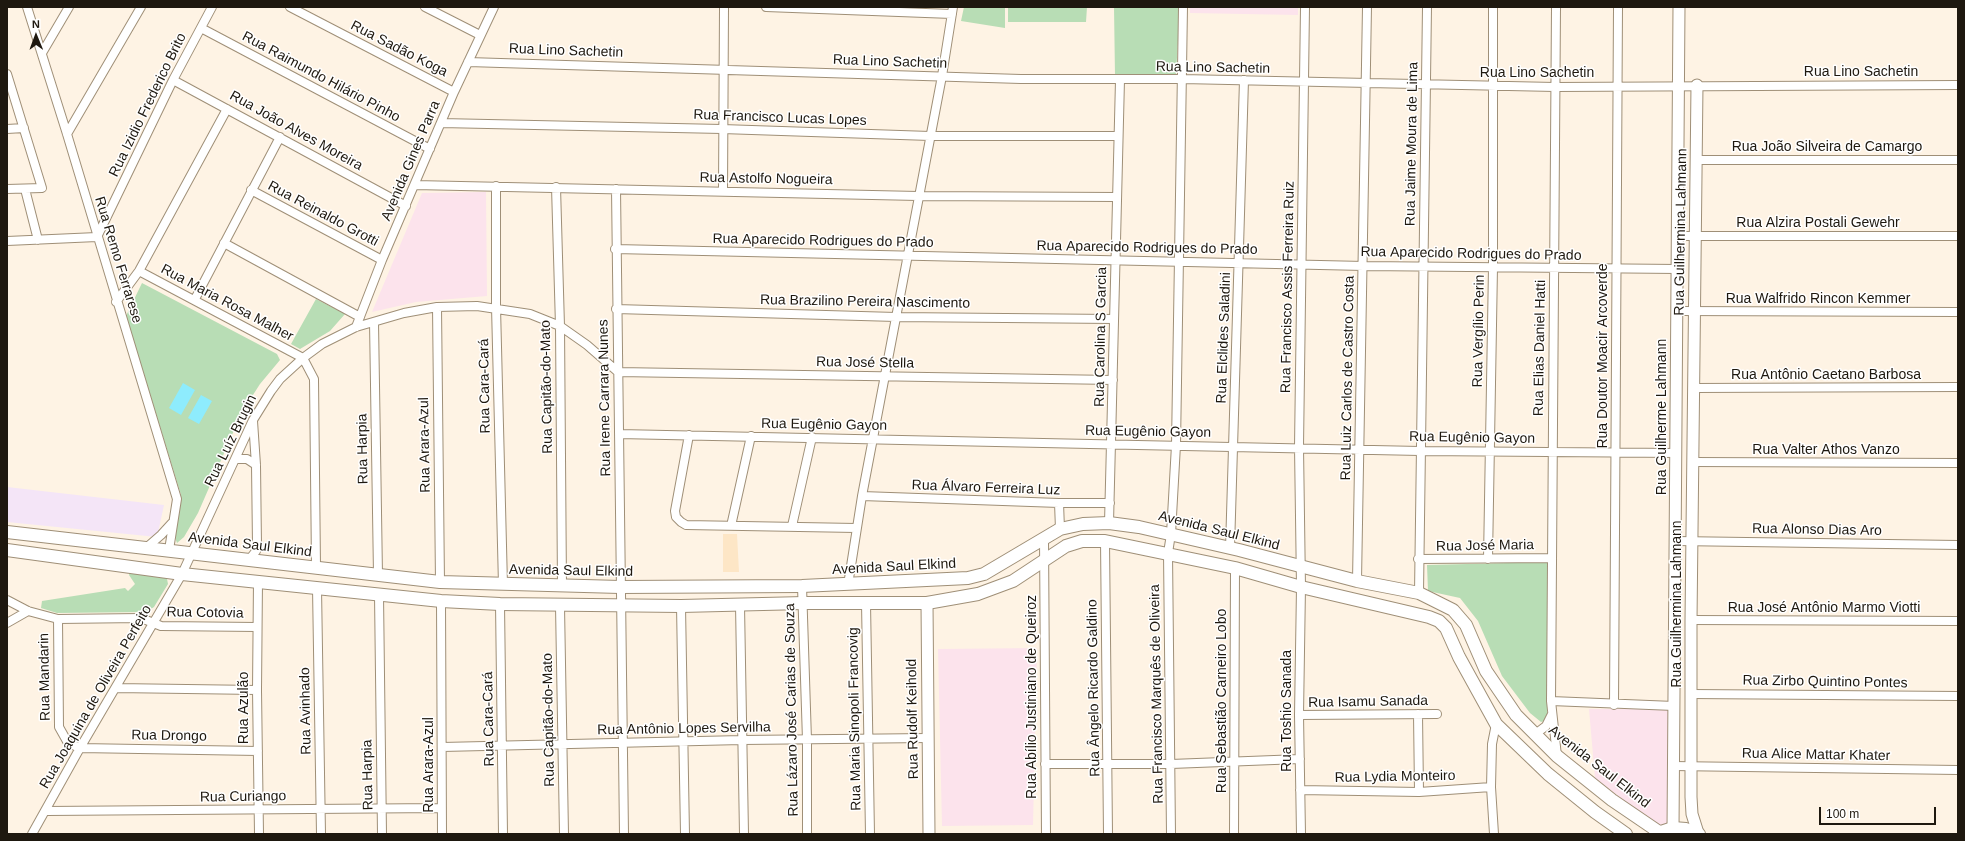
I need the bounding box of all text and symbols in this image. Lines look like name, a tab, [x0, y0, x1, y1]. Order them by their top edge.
north arrow	[16, 16, 56, 56]
street label: Rua Sadão Koga	[348, 17, 450, 81]
text: N	[32, 18, 40, 30]
street label: Rua Raimundo Hilário Pinho	[239, 28, 403, 126]
street label: Rua Izidio Frederico Brito	[106, 30, 190, 180]
street label: Rua Lino Sachetin	[509, 41, 623, 61]
street label: Rua Lino Sachetin	[833, 52, 947, 72]
street label: Rua Lino Sachetin	[1156, 59, 1270, 77]
street label: Rua Jaime Moura de Lima	[1402, 62, 1422, 226]
street label: Rua Lino Sachetin	[1804, 64, 1918, 80]
street label: Rua Lino Sachetin	[1480, 65, 1594, 81]
street label: Rua João Alves Moreira	[227, 87, 365, 175]
street label: Avenida Gines Parra	[378, 98, 444, 224]
street label: Rua Francisco Lucas Lopes	[693, 107, 867, 129]
street label: Rua João Silveira de Camargo	[1732, 139, 1922, 155]
street label: Rua Guilhermina Lahmann	[1671, 148, 1691, 316]
street label: Rua Astolfo Nogueira	[699, 169, 833, 189]
street label: Rua Reinaldo Grotti	[265, 178, 381, 250]
street label: Rua Francisco Assis Ferreira Ruiz	[1278, 181, 1298, 393]
street label: Rua Remo Ferrarese	[91, 195, 145, 325]
street label: Rua Alzira Postali Gewehr	[1736, 215, 1900, 231]
street label: Rua Aparecido Rodrigues do Prado	[712, 231, 934, 251]
street label: Rua Aparecido Rodrigues do Prado	[1036, 238, 1258, 258]
street label: Rua Aparecido Rodrigues do Prado	[1360, 244, 1582, 264]
street label: Rua Maria Rosa Malher	[158, 261, 296, 345]
street label: Rua Doutor Moacir Arcoverde	[1595, 263, 1611, 449]
street label: Rua Carolina S Garcia	[1091, 267, 1111, 407]
street label: Rua Elclides Saladini	[1213, 272, 1235, 404]
street label: Rua Vergílio Perin	[1470, 274, 1488, 388]
street label: Rua Luiz Carlos de Castro Costa	[1338, 276, 1358, 480]
street label: Rua Elias Daniel Hatti	[1530, 280, 1550, 416]
street label: Rua Walfrido Rincon Kemmer	[1726, 291, 1910, 307]
street label: Rua Brazilino Pereira Nascimento	[760, 292, 970, 312]
street label: Rua Irene Carrara Nunes	[595, 319, 615, 477]
street label: Rua Capitão-do-Mato	[537, 320, 557, 454]
street label: Rua Cara-Cará	[476, 338, 494, 434]
street label: Rua Guilherme Lahmann	[1654, 339, 1670, 495]
street label: Rua José Stella	[816, 354, 914, 372]
street label: Rua Antônio Caetano Barbosa	[1731, 367, 1921, 383]
street label: Rua Luíz Brugin	[201, 392, 261, 490]
street label: Rua Arara-Azul	[416, 397, 434, 493]
street label: Rua Harpia	[354, 413, 372, 485]
street label: Rua Eugênio Gayon	[761, 416, 887, 434]
street label: Rua Eugênio Gayon	[1085, 423, 1211, 441]
street label: Rua Eugênio Gayon	[1409, 429, 1535, 447]
street label: Rua Valter Athos Vanzo	[1752, 442, 1900, 458]
street label: Rua Álvaro Ferreira Luz	[911, 477, 1061, 499]
street label: Avenida Saul Elkind	[1157, 508, 1281, 554]
street label: Rua Guilhermina Lahmann	[1669, 520, 1685, 688]
street label: Rua Alonso Dias Aro	[1752, 520, 1882, 540]
street label: Avenida Saul Elkind	[187, 529, 313, 561]
street label: Rua José Maria	[1436, 537, 1534, 555]
street label: Avenida Saul Elkind	[832, 555, 956, 579]
street label: Avenida Saul Elkind	[509, 562, 633, 580]
street label: Rua Francisco Marquês de Oliveira	[1147, 584, 1167, 804]
street label: Rua Abílio Justiniano de Queiroz	[1024, 595, 1040, 799]
street label: Rua Ângelo Ricardo Galdino	[1084, 599, 1104, 777]
street label: Rua José Antônio Marmo Viotti	[1728, 600, 1920, 616]
street label: Rua Joaquina de Oliveira Perfeito	[36, 602, 156, 792]
street label: Rua Lázaro José Carias de Souza	[782, 603, 802, 817]
street label: Rua Cotovia	[166, 604, 244, 622]
street label: Rua Sebastião Carneiro Lobo	[1214, 609, 1230, 793]
street label: Rua Maria Sinopoli Francovig	[845, 627, 865, 811]
street label: Rua Mandarin	[36, 633, 54, 721]
street label: Rua Toshio Sanada	[1279, 650, 1295, 772]
street label: Rua Capitão-do-Mato	[539, 653, 559, 787]
street label: Rua Rudolf Keihold	[904, 659, 922, 779]
street label: Rua Avinhado	[297, 667, 315, 755]
street label: Rua Cara-Cará	[480, 671, 498, 767]
street label: Rua Azulão	[236, 672, 252, 744]
street label: Rua Zirbo Quintino Pontes	[1742, 672, 1908, 692]
street label: Rua Isamu Sanada	[1308, 693, 1428, 711]
street label: Rua Arara-Azul	[421, 717, 437, 813]
street label: Rua Antônio Lopes Servilha	[597, 719, 771, 739]
street label: Avenida Saul Elkind	[1545, 722, 1653, 812]
street label: Rua Drongo	[131, 727, 207, 745]
street label: Rua Harpia	[359, 739, 377, 811]
street label: Rua Alice Mattar Khater	[1742, 745, 1890, 765]
street label: Rua Lydia Monteiro	[1334, 768, 1456, 786]
street label: Rua Curiango	[200, 788, 286, 806]
scale bar	[1821, 799, 1938, 825]
text: 100 m	[1826, 807, 1859, 821]

